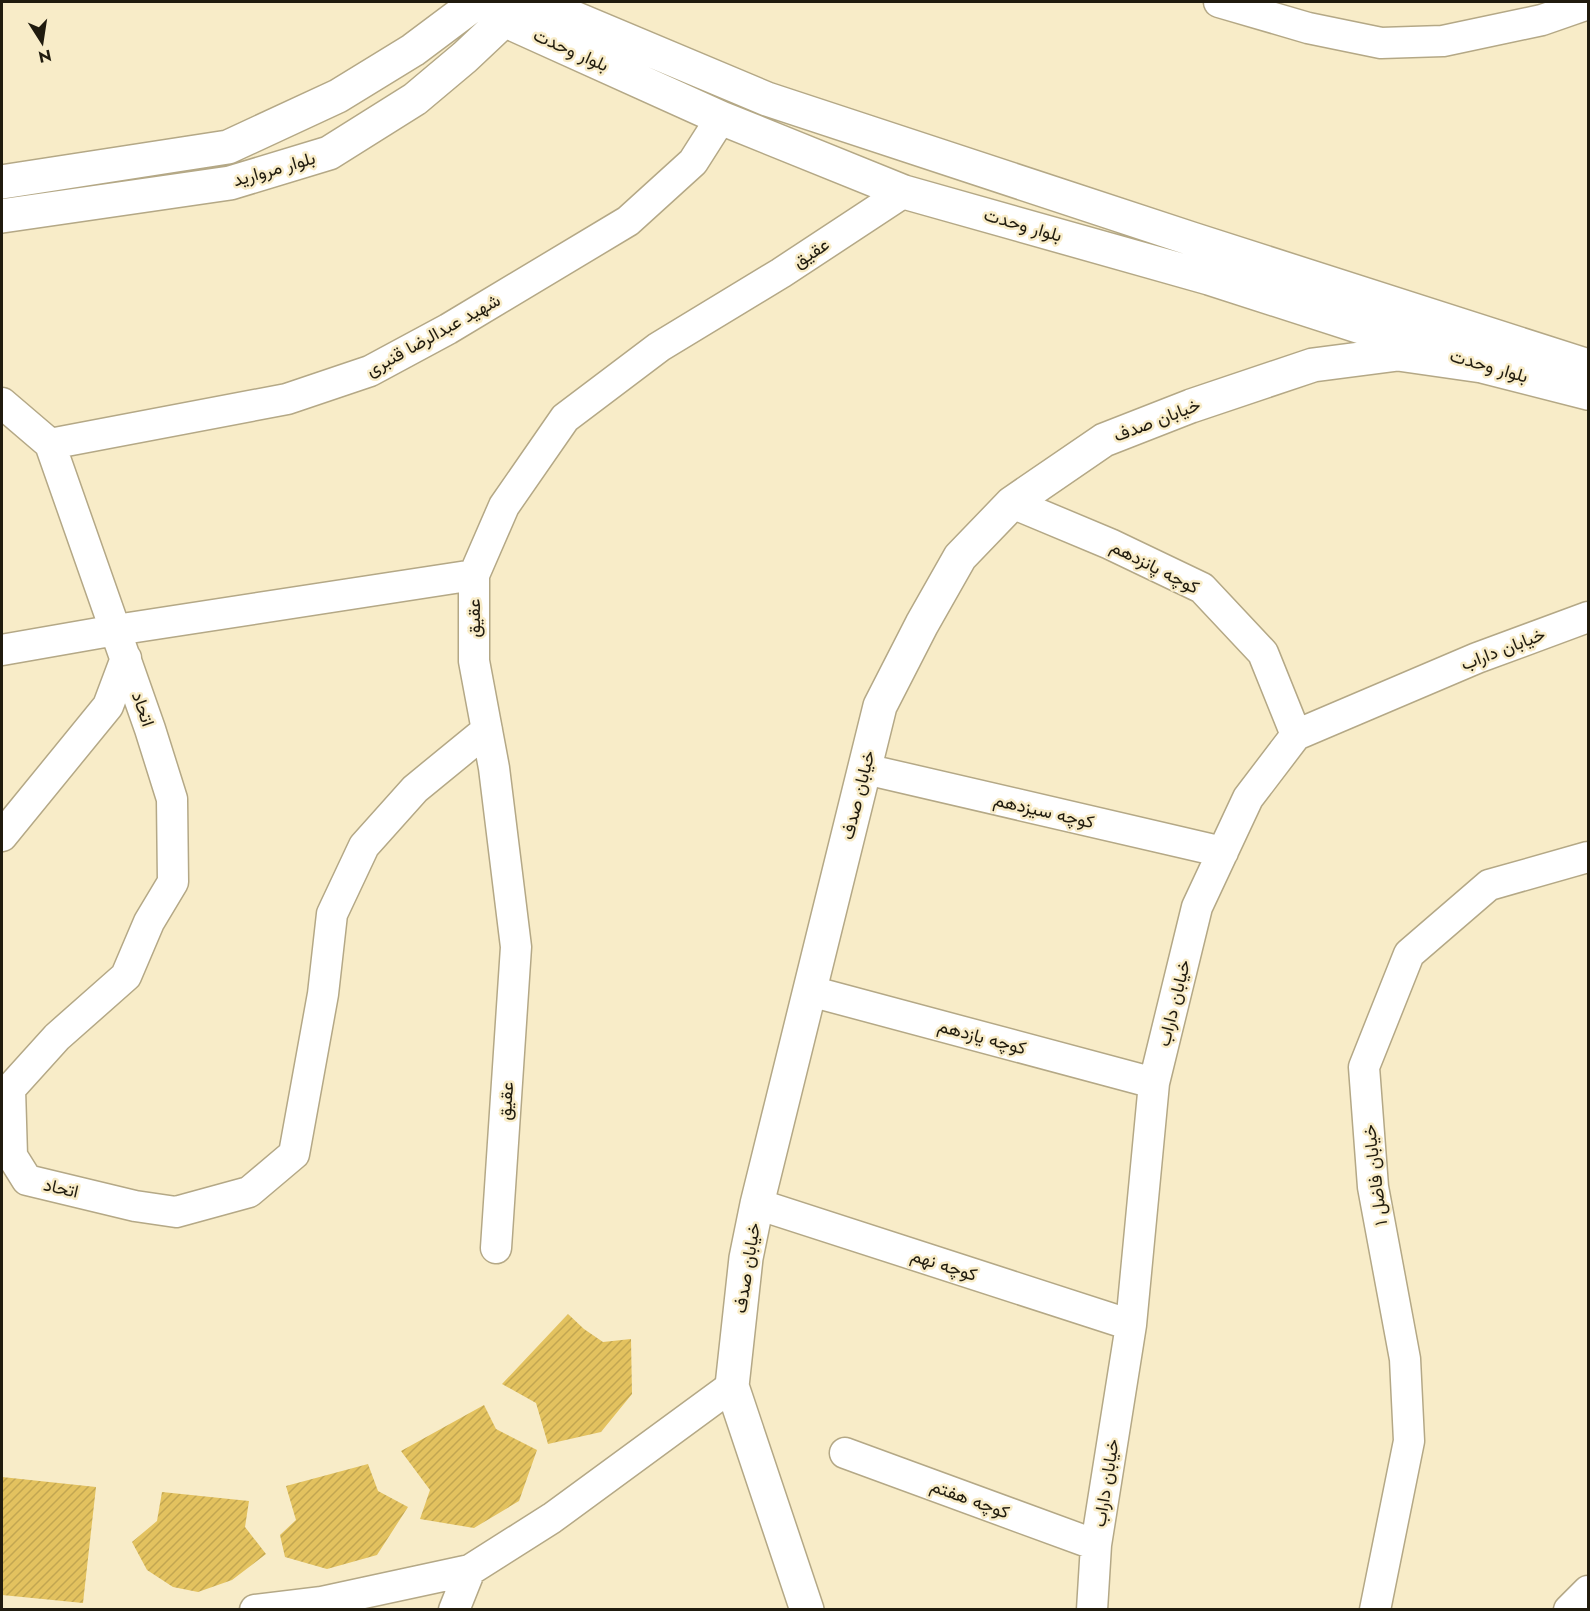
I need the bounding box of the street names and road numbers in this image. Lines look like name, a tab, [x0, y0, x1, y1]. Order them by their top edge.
street label: بلوار وحدت	[529, 22, 613, 78]
street label: بلوار مروارید	[230, 145, 318, 193]
street label: بلوار وحدت	[981, 201, 1065, 249]
street label: عقیق	[788, 232, 834, 274]
street label: شهید عبدالرضا قنبری	[361, 287, 505, 383]
street label: بلوار وحدت	[1447, 342, 1531, 390]
street label: خیابان صدف	[1110, 392, 1204, 448]
street label: کوچه پانزدهم	[1106, 534, 1204, 600]
street label: عقیق	[461, 599, 487, 637]
street label: خیابان داراب	[1457, 621, 1549, 677]
street label: اتحاد	[125, 688, 161, 730]
street label: خیابان صدف	[834, 748, 882, 842]
street label: کوچه سیزدهم	[991, 787, 1097, 835]
street label: خیابان داراب	[1151, 957, 1197, 1049]
street label: کوچه یازدهم	[935, 1013, 1029, 1061]
street label: عقیق	[492, 1081, 520, 1121]
street label: خیابان فاضل ۱	[1356, 1123, 1394, 1227]
street label: اتحاد	[41, 1171, 81, 1205]
street label: خیابان صدف	[727, 1221, 767, 1315]
street label: کوچه نهم	[908, 1242, 981, 1288]
street label: خیابان داراب	[1086, 1437, 1126, 1529]
street label: کوچه هفتم	[927, 1473, 1013, 1525]

